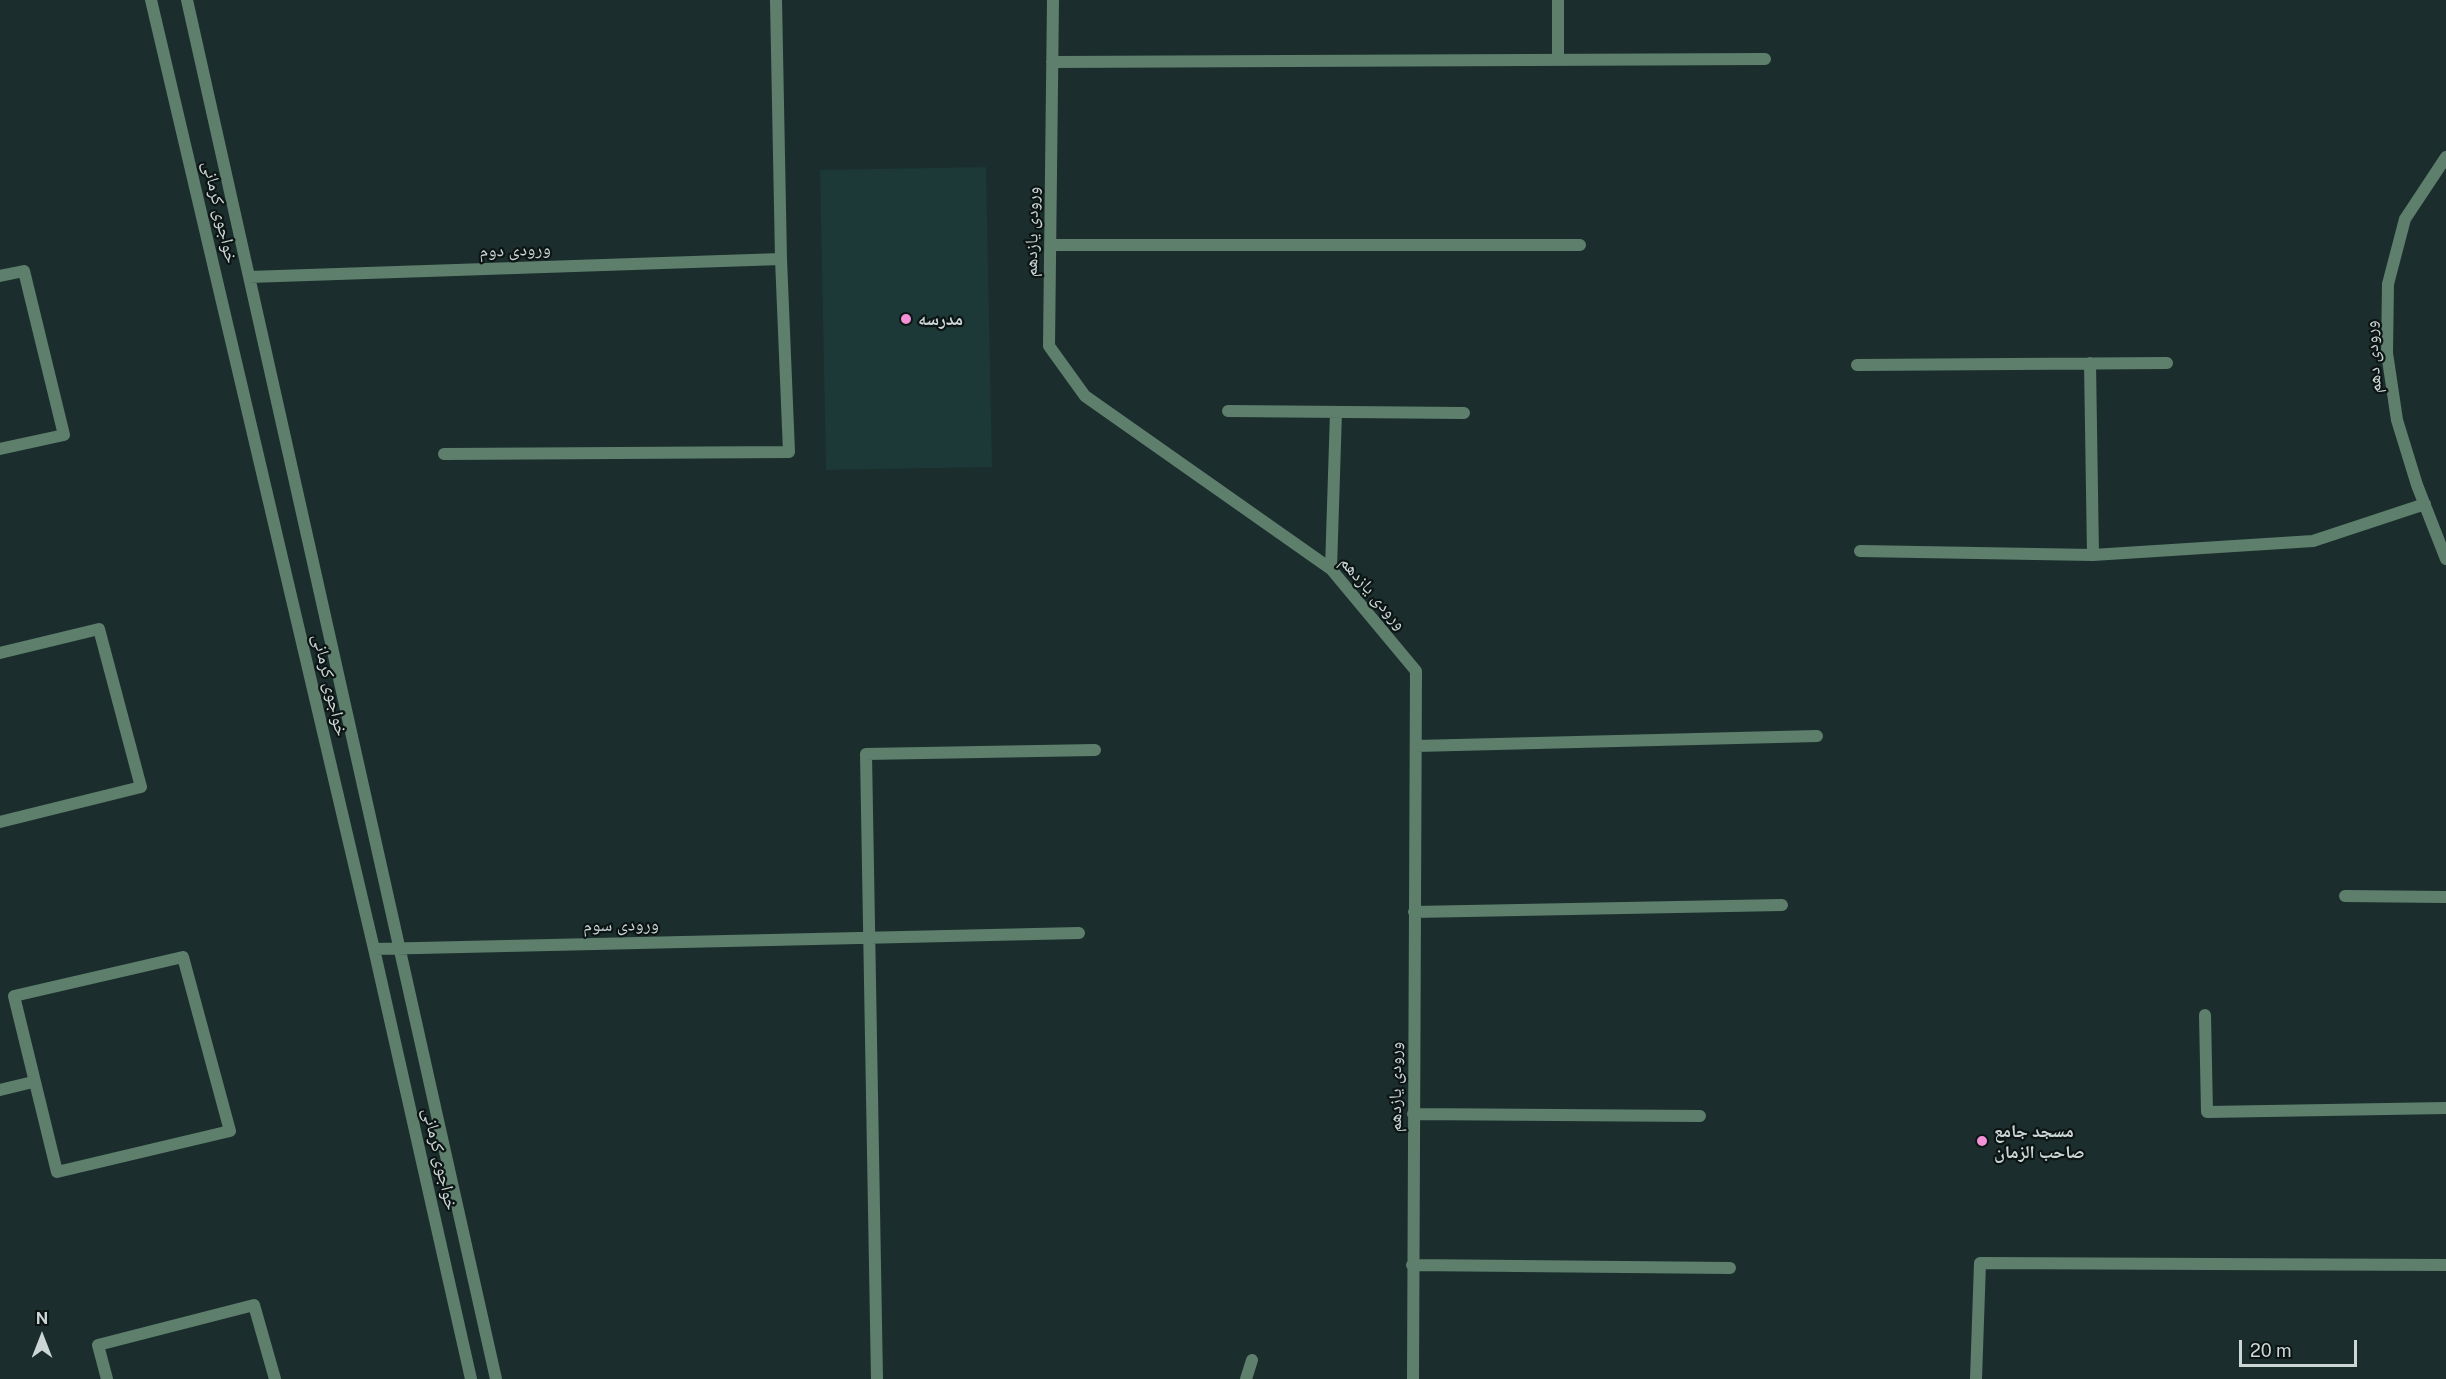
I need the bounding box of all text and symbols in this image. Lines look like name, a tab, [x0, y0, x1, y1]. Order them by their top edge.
street label: خواجوی کرمانی	[198, 159, 242, 265]
street label: ورودی یازدهم	[1020, 187, 1044, 277]
street label: ورودی دوم	[479, 238, 551, 262]
place label: مدرسه	[918, 308, 963, 330]
marker: مدرسه	[899, 312, 913, 326]
street label: ورودی دهم	[2360, 320, 2386, 394]
street label: ورودی یازدهم	[1335, 552, 1411, 634]
street label: خواجوی کرمانی	[308, 632, 352, 738]
street label: ورودی سوم	[583, 914, 659, 936]
street label: ورودی یازدهم	[1384, 1042, 1406, 1132]
street label: خواجوی کرمانی	[418, 1106, 462, 1212]
place label: مسجد جامع صاحب الزمان	[1994, 1120, 2085, 1162]
marker: مسجد جامع صاحب الزمان	[1975, 1134, 1989, 1148]
north arrow	[12, 1307, 72, 1367]
text: N	[36, 1309, 48, 1328]
scale bar	[2242, 1328, 2360, 1366]
text: 20 m	[2250, 1340, 2292, 1361]

